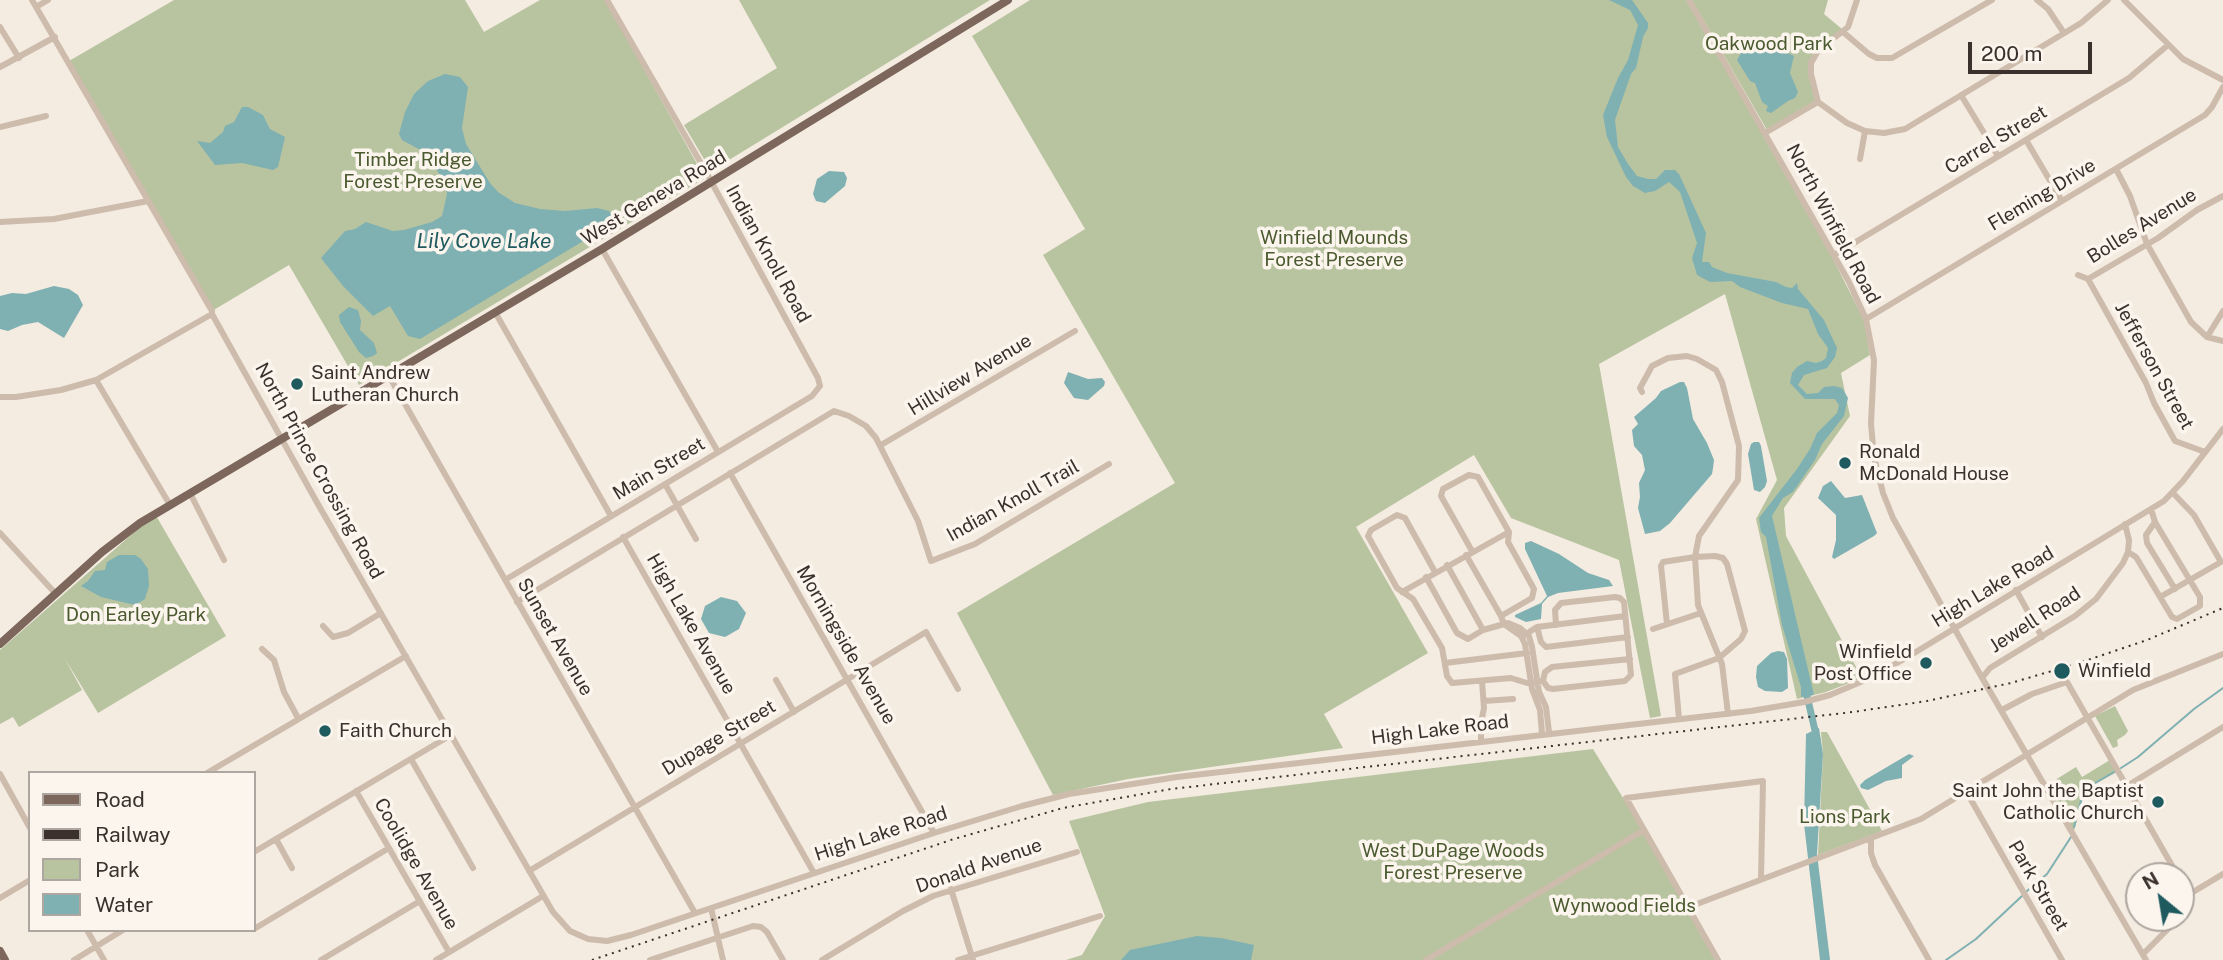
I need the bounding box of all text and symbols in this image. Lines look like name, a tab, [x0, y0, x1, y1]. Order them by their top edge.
scale bar	[1971, 28, 2095, 72]
park label: Oakwood Park	[1705, 33, 1833, 55]
text: 200 m	[1981, 41, 2042, 66]
street label: Carrel Street	[1941, 101, 2051, 179]
street label: North Winfield Road	[1781, 140, 1885, 308]
street label: West Geneva Road	[577, 146, 731, 250]
park label: Timber Ridge Forest Preserve	[343, 149, 483, 193]
street label: Fleming Drive	[1984, 154, 2100, 236]
street label: Indian Knoll Road	[721, 181, 815, 327]
street label: Bolles Avenue	[2083, 183, 2201, 269]
park label: Winfield Mounds Forest Preserve	[1260, 227, 1408, 271]
water label: Lily Cove Lake	[417, 229, 551, 255]
street label: Jefferson Street	[2110, 298, 2198, 434]
street label: Hillview Avenue	[904, 329, 1036, 421]
street label: North Prince Crossing Road	[250, 359, 388, 583]
place label: Saint Andrew Lutheran Church	[311, 362, 459, 406]
marker: Saint Andrew Lutheran Church	[289, 376, 305, 392]
street label: Main Street	[609, 433, 709, 505]
place label: Ronald McDonald House	[1859, 441, 2009, 485]
street label: Indian Knoll Trail	[943, 455, 1083, 547]
marker: Ronald McDonald House	[1837, 455, 1853, 471]
street label: High Lake Road	[1928, 542, 2058, 632]
street label: High Lake Avenue	[641, 550, 741, 698]
street label: Morningside Avenue	[791, 562, 901, 728]
street label: Sunset Avenue	[512, 574, 598, 700]
street label: Jewell Road	[1985, 582, 2085, 658]
park label: Don Earley Park	[66, 604, 206, 626]
place label: Winfield Post Office	[1814, 641, 1912, 685]
marker: Winfield Post Office	[1918, 655, 1934, 671]
place label: Winfield	[2078, 660, 2151, 682]
marker: Winfield	[2052, 661, 2072, 681]
street label: Dupage Street	[658, 695, 780, 781]
street label: High Lake Road	[1370, 710, 1510, 750]
place label: Faith Church	[339, 720, 452, 742]
marker: Faith Church	[317, 723, 333, 739]
legend	[28, 771, 256, 932]
place label: Saint John the Baptist Catholic Church	[1952, 780, 2144, 824]
text: Road	[95, 787, 145, 812]
street label: Coolidge Avenue	[369, 794, 463, 934]
marker: Saint John the Baptist Catholic Church	[2150, 794, 2166, 810]
street label: High Lake Road	[812, 802, 950, 866]
park label: Lions Park	[1799, 806, 1891, 828]
text: Railway	[95, 822, 171, 847]
street label: Donald Avenue	[913, 834, 1045, 898]
street label: Park Street	[2003, 837, 2073, 935]
park label: West DuPage Woods Forest Preserve	[1362, 840, 1544, 884]
text: Park	[95, 857, 140, 882]
north arrow	[2125, 862, 2195, 932]
text: N	[2139, 867, 2162, 894]
text: Water	[95, 892, 153, 917]
park label: Wynwood Fields	[1552, 895, 1696, 917]

